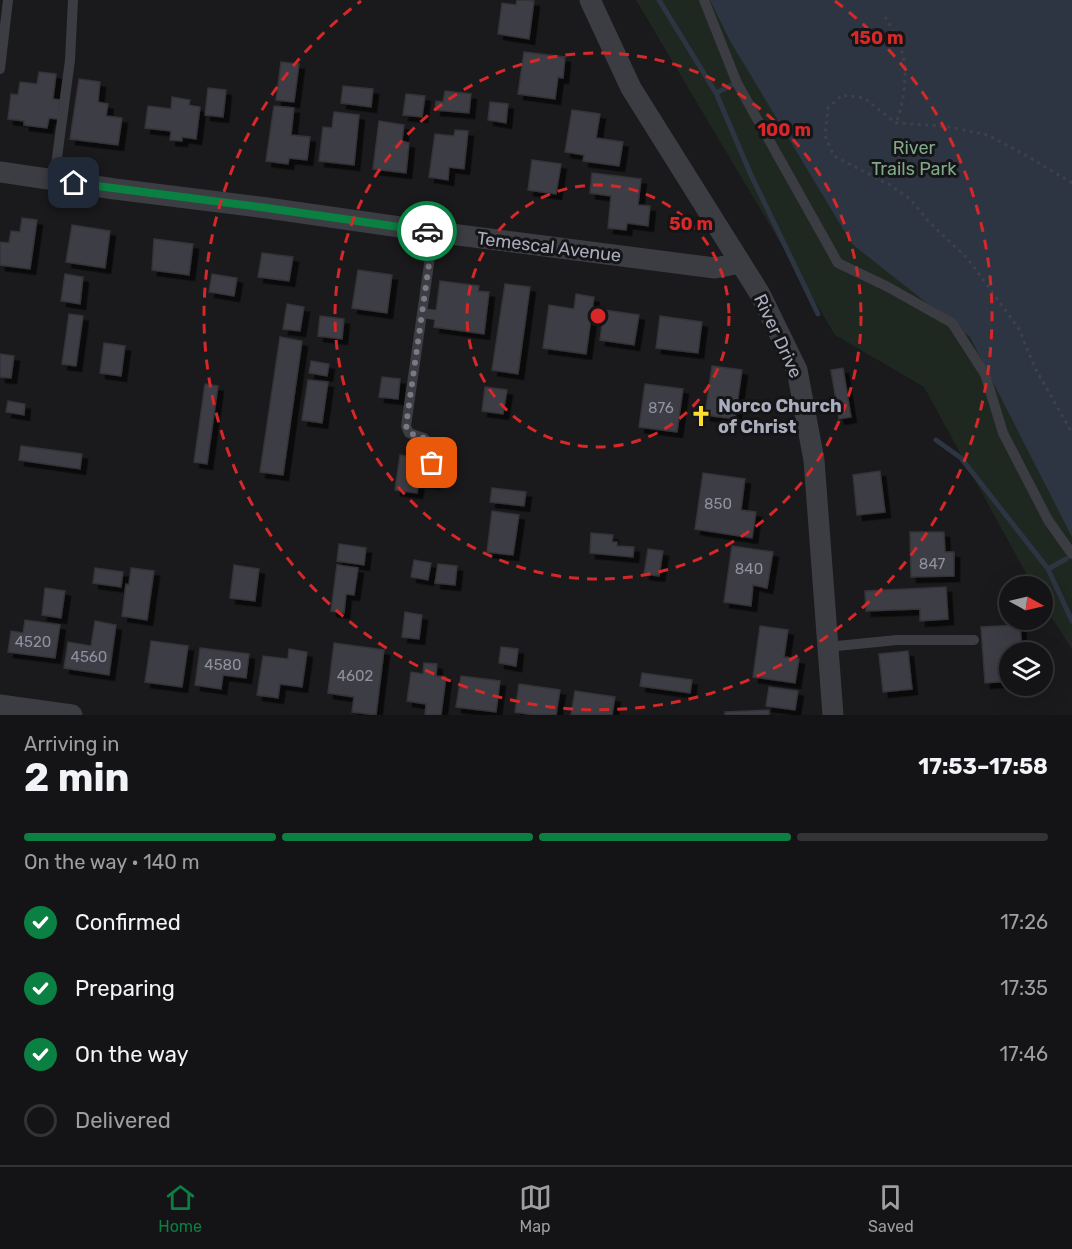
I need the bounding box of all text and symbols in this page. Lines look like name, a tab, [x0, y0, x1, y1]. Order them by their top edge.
text: 150 m	[850, 27, 904, 49]
text: 100 m	[757, 119, 811, 141]
park label: River Trails Park	[871, 137, 957, 180]
pin	[48, 157, 99, 208]
icon: home	[57, 166, 90, 199]
courier	[397, 201, 457, 261]
text: 50 m	[669, 213, 713, 235]
icon: car	[411, 215, 444, 248]
street label: Temescal Avenue	[476, 227, 622, 267]
street label: River Drive	[749, 291, 807, 381]
centre of rings	[588, 306, 608, 326]
place label: Norco Church of Christ	[718, 395, 842, 438]
house number: 876	[648, 399, 674, 417]
church icon: Norco Church of Christ	[689, 404, 713, 428]
pin	[406, 437, 457, 488]
icon: bag	[415, 446, 448, 479]
house number: 850	[704, 495, 732, 513]
house number: 847	[919, 555, 945, 573]
house number: 840	[735, 560, 763, 578]
north arrow	[999, 576, 1053, 630]
map controls	[999, 576, 1053, 696]
house number: 4520	[15, 633, 51, 651]
button: layers	[999, 642, 1053, 696]
house number: 4560	[71, 648, 107, 666]
house number: 4580	[204, 656, 242, 674]
house number: 4602	[337, 667, 374, 685]
text: Arriving in	[24, 732, 119, 756]
text: 17:53–17:58	[918, 753, 1048, 780]
text: 2 min	[24, 755, 130, 801]
text: On the way · 140 m	[24, 850, 200, 874]
icon: check	[24, 906, 57, 939]
text: Confirmed	[75, 909, 181, 936]
text: 17:26	[1000, 910, 1048, 934]
icon: check	[24, 972, 57, 1005]
text: Preparing	[75, 975, 175, 1002]
text: 17:35	[1000, 976, 1048, 1000]
icon: check	[24, 1038, 57, 1071]
text: On the way	[75, 1041, 189, 1068]
text: 17:46	[1000, 1042, 1048, 1066]
text: Delivered	[75, 1107, 171, 1134]
tab: Home	[158, 1181, 202, 1236]
tab: Map	[519, 1181, 552, 1236]
tab: Saved	[868, 1181, 914, 1236]

